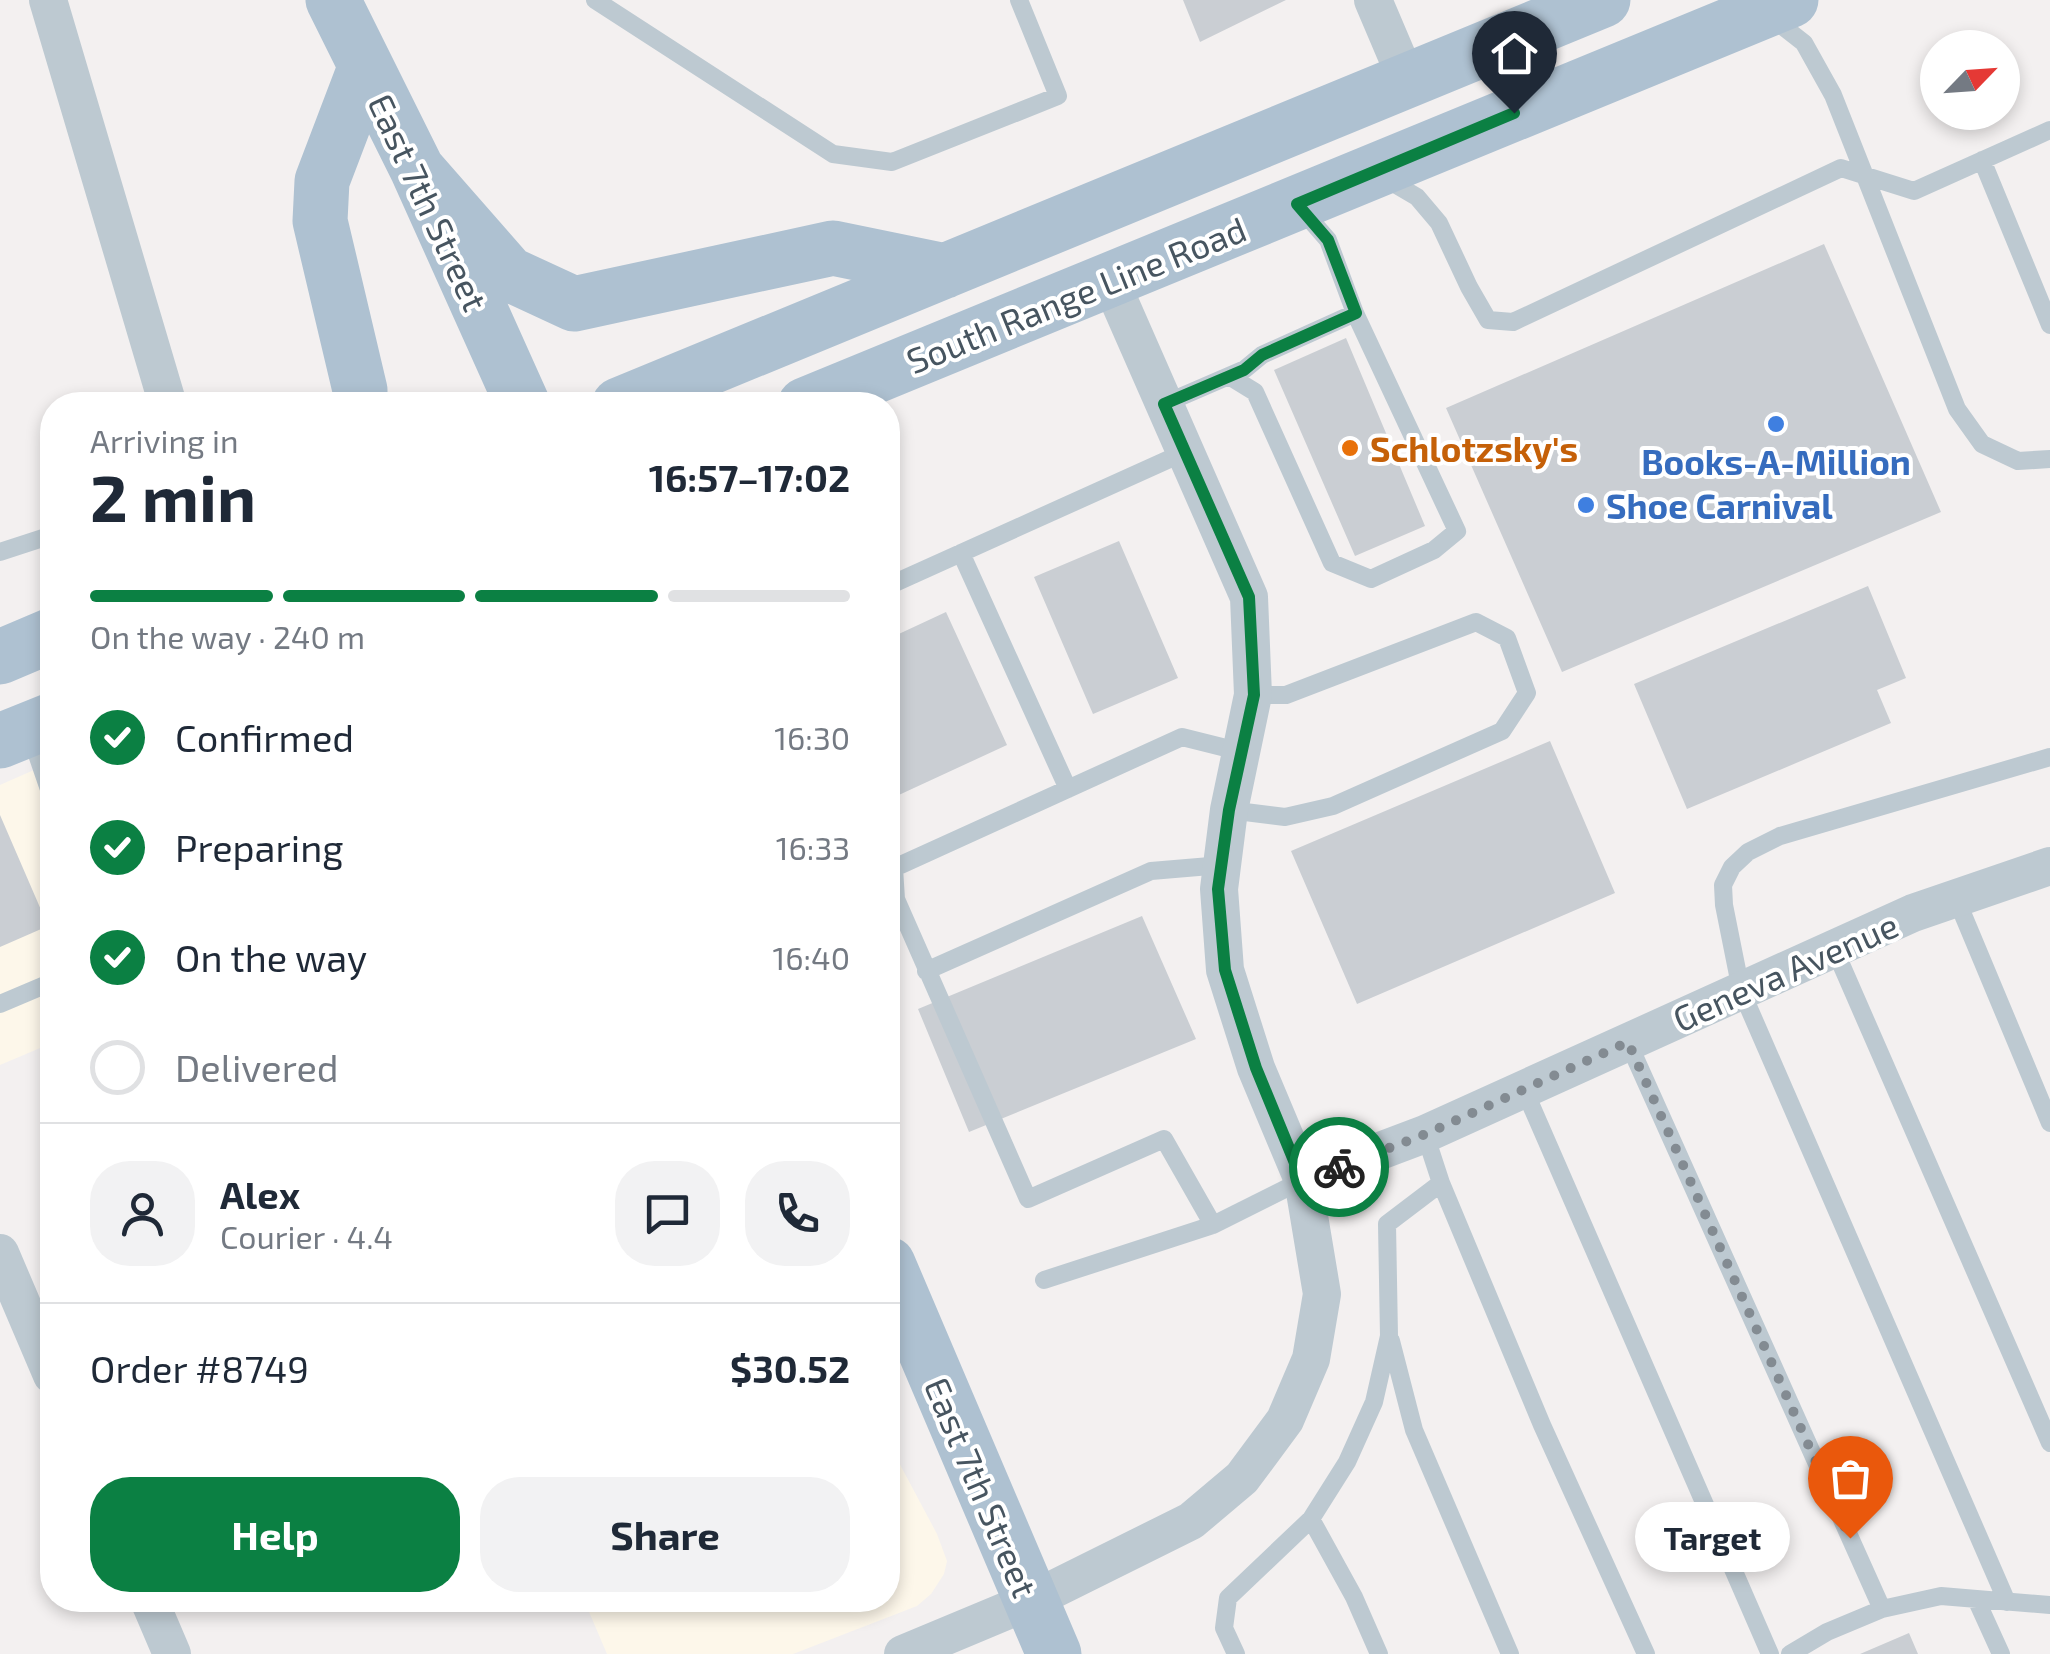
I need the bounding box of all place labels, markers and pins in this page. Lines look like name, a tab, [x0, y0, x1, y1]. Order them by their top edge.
pin	[1472, 11, 1557, 114]
marker: Books-A-Million	[1765, 413, 1787, 435]
place label: Schlotzsky's	[1370, 427, 1578, 470]
marker: Schlotzsky's	[1339, 437, 1361, 459]
place label: Books-A-Million	[1641, 440, 1911, 482]
place label: Shoe Carnival	[1606, 484, 1833, 526]
marker: Shoe Carnival	[1575, 494, 1597, 516]
pin	[1808, 1436, 1893, 1539]
callout: Target	[1635, 1503, 1790, 1573]

